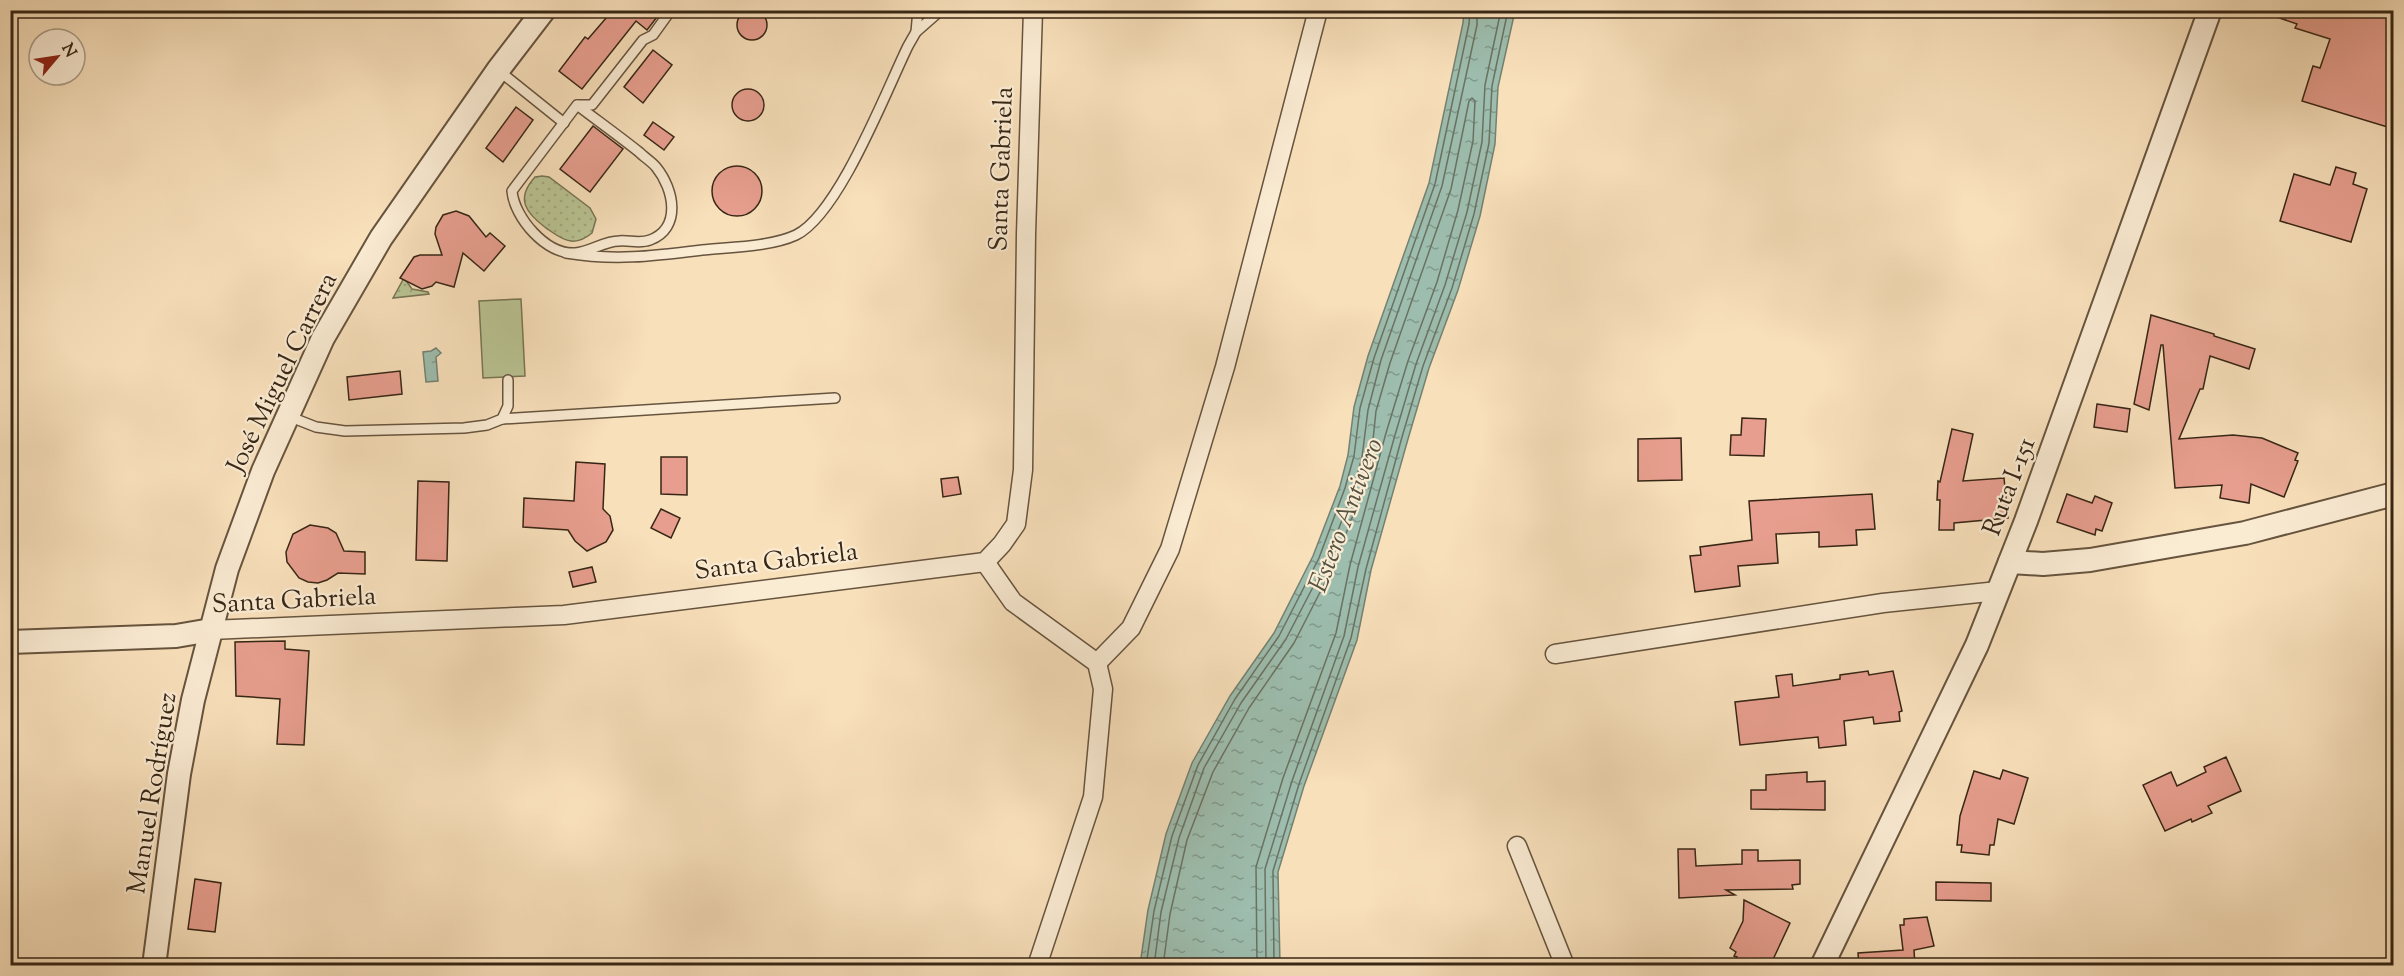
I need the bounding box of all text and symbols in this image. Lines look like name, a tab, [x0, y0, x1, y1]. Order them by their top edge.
north arrow	[27, 27, 87, 87]
text: N	[55, 40, 81, 62]
street label: Santa Gabriela	[981, 86, 1024, 252]
street label: José Miguel Carrera	[218, 267, 348, 481]
street label: Ruta I-151	[1975, 432, 2046, 542]
water label: Estero Antivero	[1300, 433, 1395, 599]
street label: Santa Gabriela	[692, 534, 860, 591]
street label: Santa Gabriela	[211, 579, 377, 624]
street label: Manuel Rodríguez	[119, 690, 188, 897]

